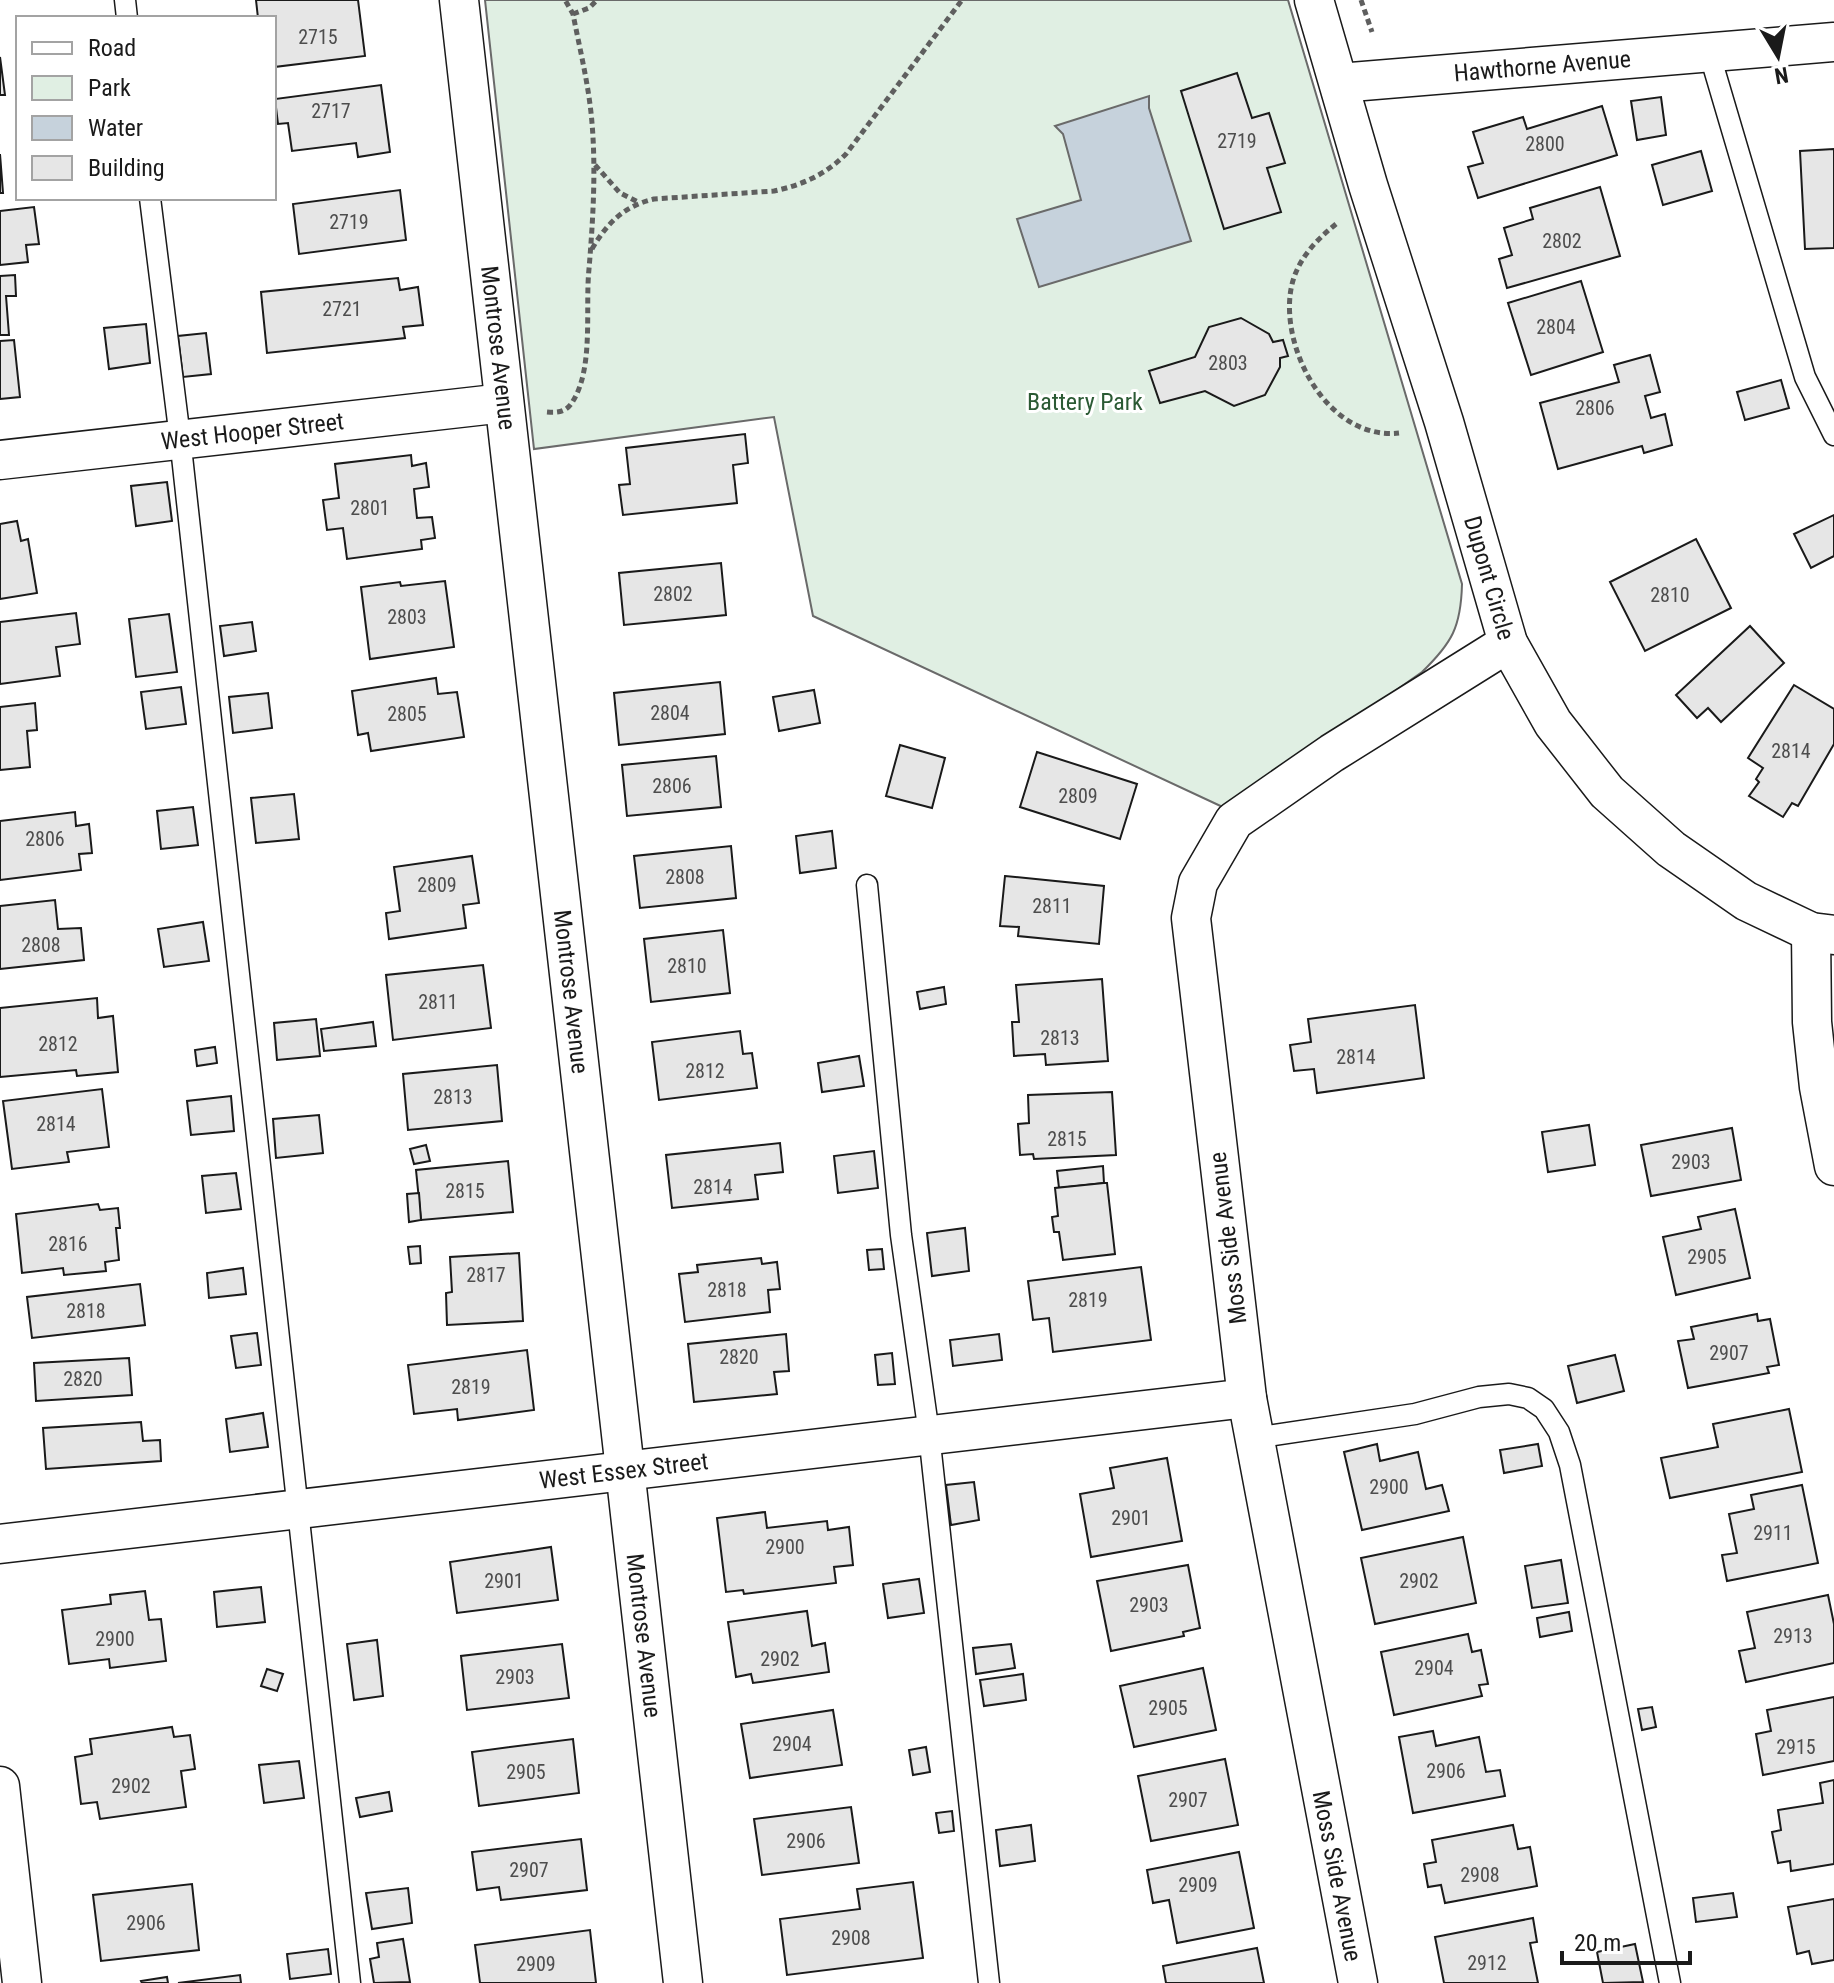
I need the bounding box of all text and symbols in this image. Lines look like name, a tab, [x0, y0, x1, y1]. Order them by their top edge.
legend	[16, 16, 276, 200]
north arrow	[1738, 16, 1818, 96]
house number: 2715	[298, 25, 338, 49]
text: Road	[88, 34, 136, 62]
street label: Hawthorne Avenue	[1453, 45, 1632, 87]
text: N	[1773, 62, 1790, 89]
text: Park	[88, 74, 131, 102]
house number: 2717	[311, 99, 351, 123]
text: Water	[88, 114, 143, 142]
house number: 2719	[1217, 129, 1257, 153]
house number: 2800	[1525, 132, 1565, 156]
text: Building	[88, 154, 165, 182]
house number: 2719	[329, 210, 369, 234]
house number: 2802	[1542, 229, 1582, 253]
street label: Montrose Avenue	[475, 264, 521, 431]
house number: 2721	[322, 297, 362, 321]
house number: 2804	[1536, 315, 1576, 339]
house number: 2803	[1208, 351, 1248, 375]
park label: Battery Park	[1027, 388, 1143, 416]
house number: 2806	[1575, 396, 1615, 420]
street label: West Hooper Street	[159, 407, 345, 456]
house number: 2801	[350, 496, 390, 520]
street label: Dupont Circle	[1458, 513, 1520, 643]
house number: 2802	[653, 582, 693, 606]
house number: 2810	[1650, 583, 1690, 607]
house number: 2803	[387, 605, 427, 629]
house number: 2804	[650, 701, 690, 725]
house number: 2805	[387, 702, 427, 726]
house number: 2814	[1771, 739, 1811, 763]
house number: 2806	[652, 774, 692, 798]
house number: 2809	[1058, 784, 1098, 808]
house number: 2806	[25, 827, 65, 851]
house number: 2808	[665, 865, 705, 889]
house number: 2809	[417, 873, 457, 897]
house number: 2811	[1032, 894, 1072, 918]
street label: Montrose Avenue	[548, 908, 594, 1075]
house number: 2808	[21, 933, 61, 957]
house number: 2810	[667, 954, 707, 978]
house number: 2811	[418, 990, 458, 1014]
house number: 2813	[1040, 1026, 1080, 1050]
house number: 2812	[38, 1032, 78, 1056]
house number: 2814	[1336, 1045, 1376, 1069]
house number: 2812	[685, 1059, 725, 1083]
house number: 2813	[433, 1085, 473, 1109]
house number: 2814	[36, 1112, 76, 1136]
house number: 2815	[1047, 1127, 1087, 1151]
street label: Moss Side Avenue	[1204, 1150, 1252, 1326]
house number: 2903	[1671, 1150, 1711, 1174]
house number: 2814	[693, 1175, 733, 1199]
house number: 2815	[445, 1179, 485, 1203]
house number: 2816	[48, 1232, 88, 1256]
house number: 2905	[1687, 1245, 1727, 1269]
house number: 2817	[466, 1263, 506, 1287]
house number: 2818	[707, 1278, 747, 1302]
house number: 2819	[1068, 1288, 1108, 1312]
house number: 2818	[66, 1299, 106, 1323]
house number: 2907	[1709, 1341, 1749, 1365]
house number: 2820	[719, 1345, 759, 1369]
house number: 2820	[63, 1367, 103, 1391]
house number: 2819	[451, 1375, 491, 1399]
street label: West Essex Street	[538, 1447, 710, 1495]
house number: 2900	[1369, 1475, 1409, 1499]
house number: 2901	[1111, 1506, 1151, 1530]
house number: 2911	[1753, 1521, 1793, 1545]
house number: 2900	[765, 1535, 805, 1559]
street label: Montrose Avenue	[621, 1552, 667, 1719]
house number: 2901	[484, 1569, 524, 1593]
house number: 2902	[1399, 1569, 1439, 1593]
house number: 2903	[1129, 1593, 1169, 1617]
house number: 2913	[1773, 1624, 1813, 1648]
house number: 2900	[95, 1627, 135, 1651]
house number: 2902	[760, 1647, 800, 1671]
house number: 2904	[1414, 1656, 1454, 1680]
house number: 2903	[495, 1665, 535, 1689]
house number: 2905	[1148, 1696, 1188, 1720]
house number: 2904	[772, 1732, 812, 1756]
house number: 2915	[1776, 1735, 1816, 1759]
house number: 2906	[1426, 1759, 1466, 1783]
house number: 2905	[506, 1760, 546, 1784]
house number: 2902	[111, 1774, 151, 1798]
house number: 2907	[1168, 1788, 1208, 1812]
street label: Moss Side Avenue	[1307, 1788, 1367, 1964]
house number: 2906	[786, 1829, 826, 1853]
house number: 2907	[509, 1858, 549, 1882]
house number: 2908	[1460, 1863, 1500, 1887]
house number: 2909	[1178, 1873, 1218, 1897]
house number: 2906	[126, 1911, 166, 1935]
scale bar	[1562, 1915, 1690, 1965]
house number: 2908	[831, 1926, 871, 1950]
text: 20 m	[1574, 1929, 1621, 1957]
house number: 2912	[1467, 1951, 1507, 1975]
house number: 2909	[516, 1952, 556, 1976]

